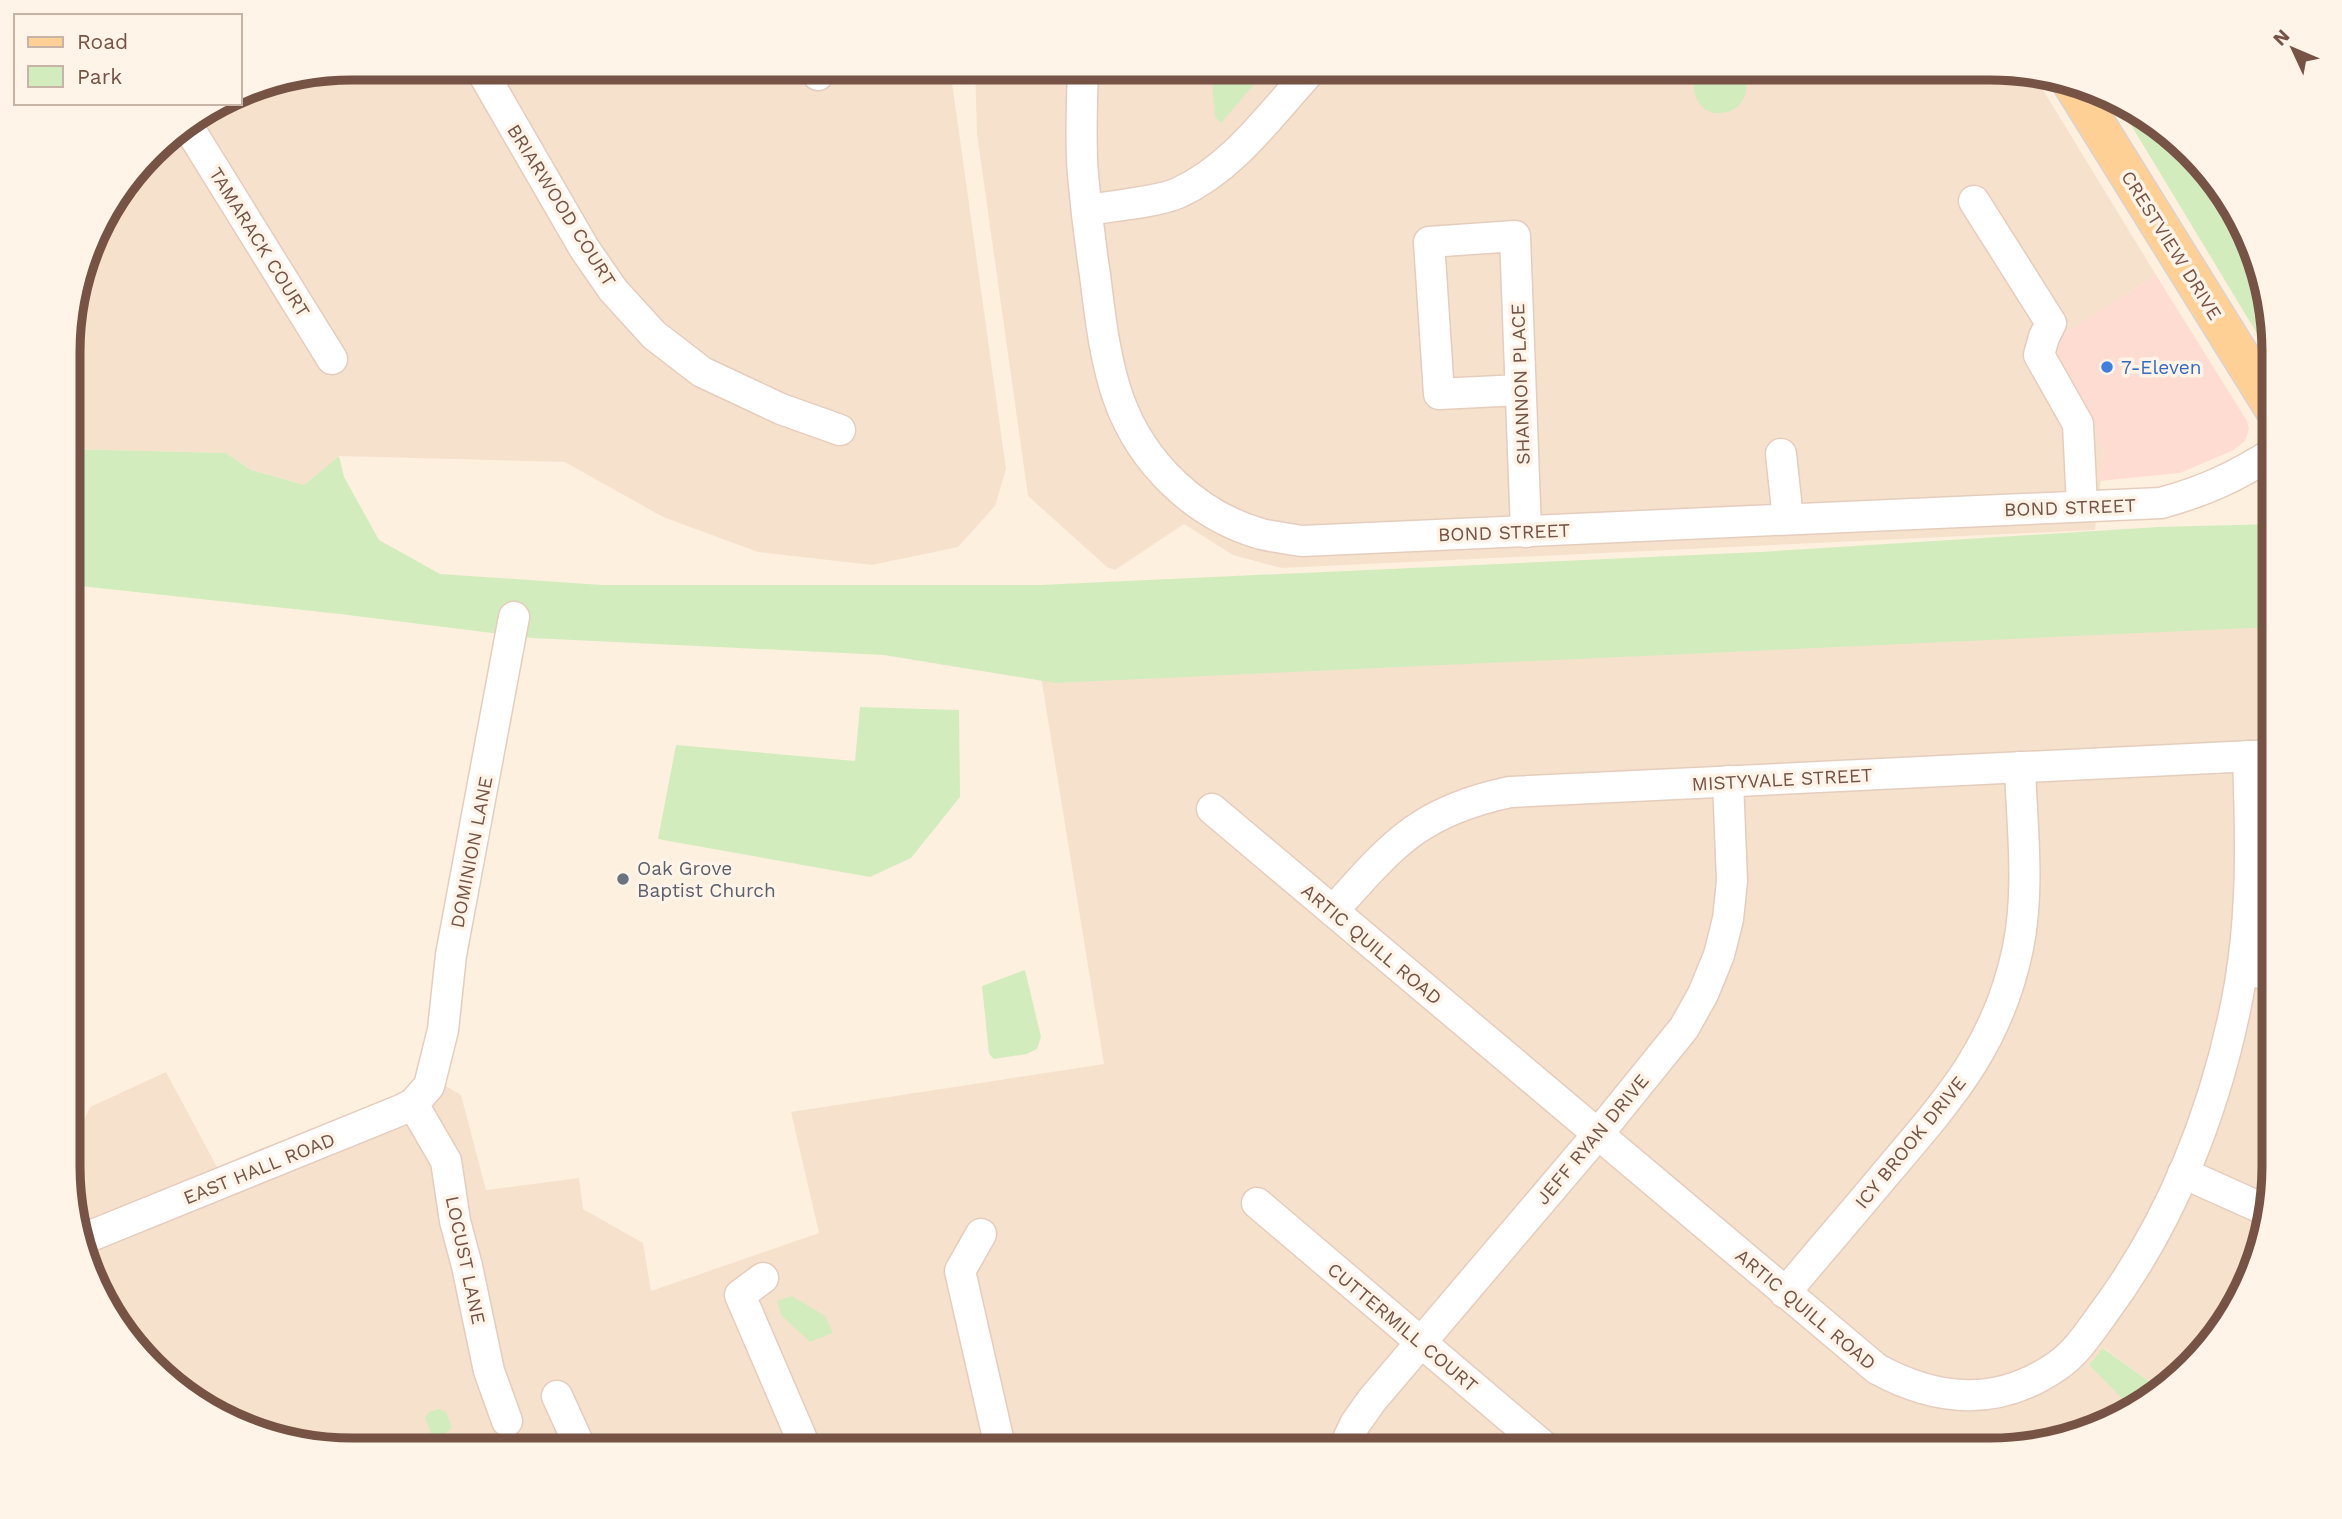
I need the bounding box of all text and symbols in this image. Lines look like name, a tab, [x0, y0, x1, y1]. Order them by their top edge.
legend	[14, 14, 242, 105]
north arrow	[2258, 14, 2328, 84]
text: N	[2268, 24, 2294, 51]
text: Road	[77, 29, 128, 54]
text: Park	[77, 64, 122, 89]
street label: BRIARWOOD COURT	[502, 120, 621, 291]
street label: TAMARACK COURT	[204, 163, 315, 321]
street label: CRESTVIEW DRIVE	[2116, 166, 2227, 324]
street label: SHANNON PLACE	[1506, 303, 1535, 465]
place label: 7-Eleven	[2121, 356, 2202, 379]
marker: 7-Eleven	[2099, 359, 2115, 375]
street label: BOND STREET	[2004, 494, 2136, 521]
street label: BOND STREET	[1438, 519, 1570, 546]
street label: MISTYVALE STREET	[1691, 763, 1873, 796]
street label: DOMINION LANE	[446, 774, 497, 930]
place label: Oak Grove Baptist Church	[637, 857, 776, 902]
marker: Oak Grove Baptist Church	[615, 871, 631, 887]
street label: ARTIC QUILL ROAD	[1297, 879, 1446, 1010]
street label: JEFF RYAN DRIVE	[1531, 1069, 1654, 1209]
street label: ICY BROOK DRIVE	[1850, 1072, 1971, 1213]
street label: EAST HALL ROAD	[180, 1128, 338, 1209]
street label: LOCUST LANE	[441, 1194, 490, 1326]
street label: ARTIC QUILL ROAD	[1731, 1244, 1880, 1375]
street label: CUTTERMILL COURT	[1323, 1258, 1483, 1397]

